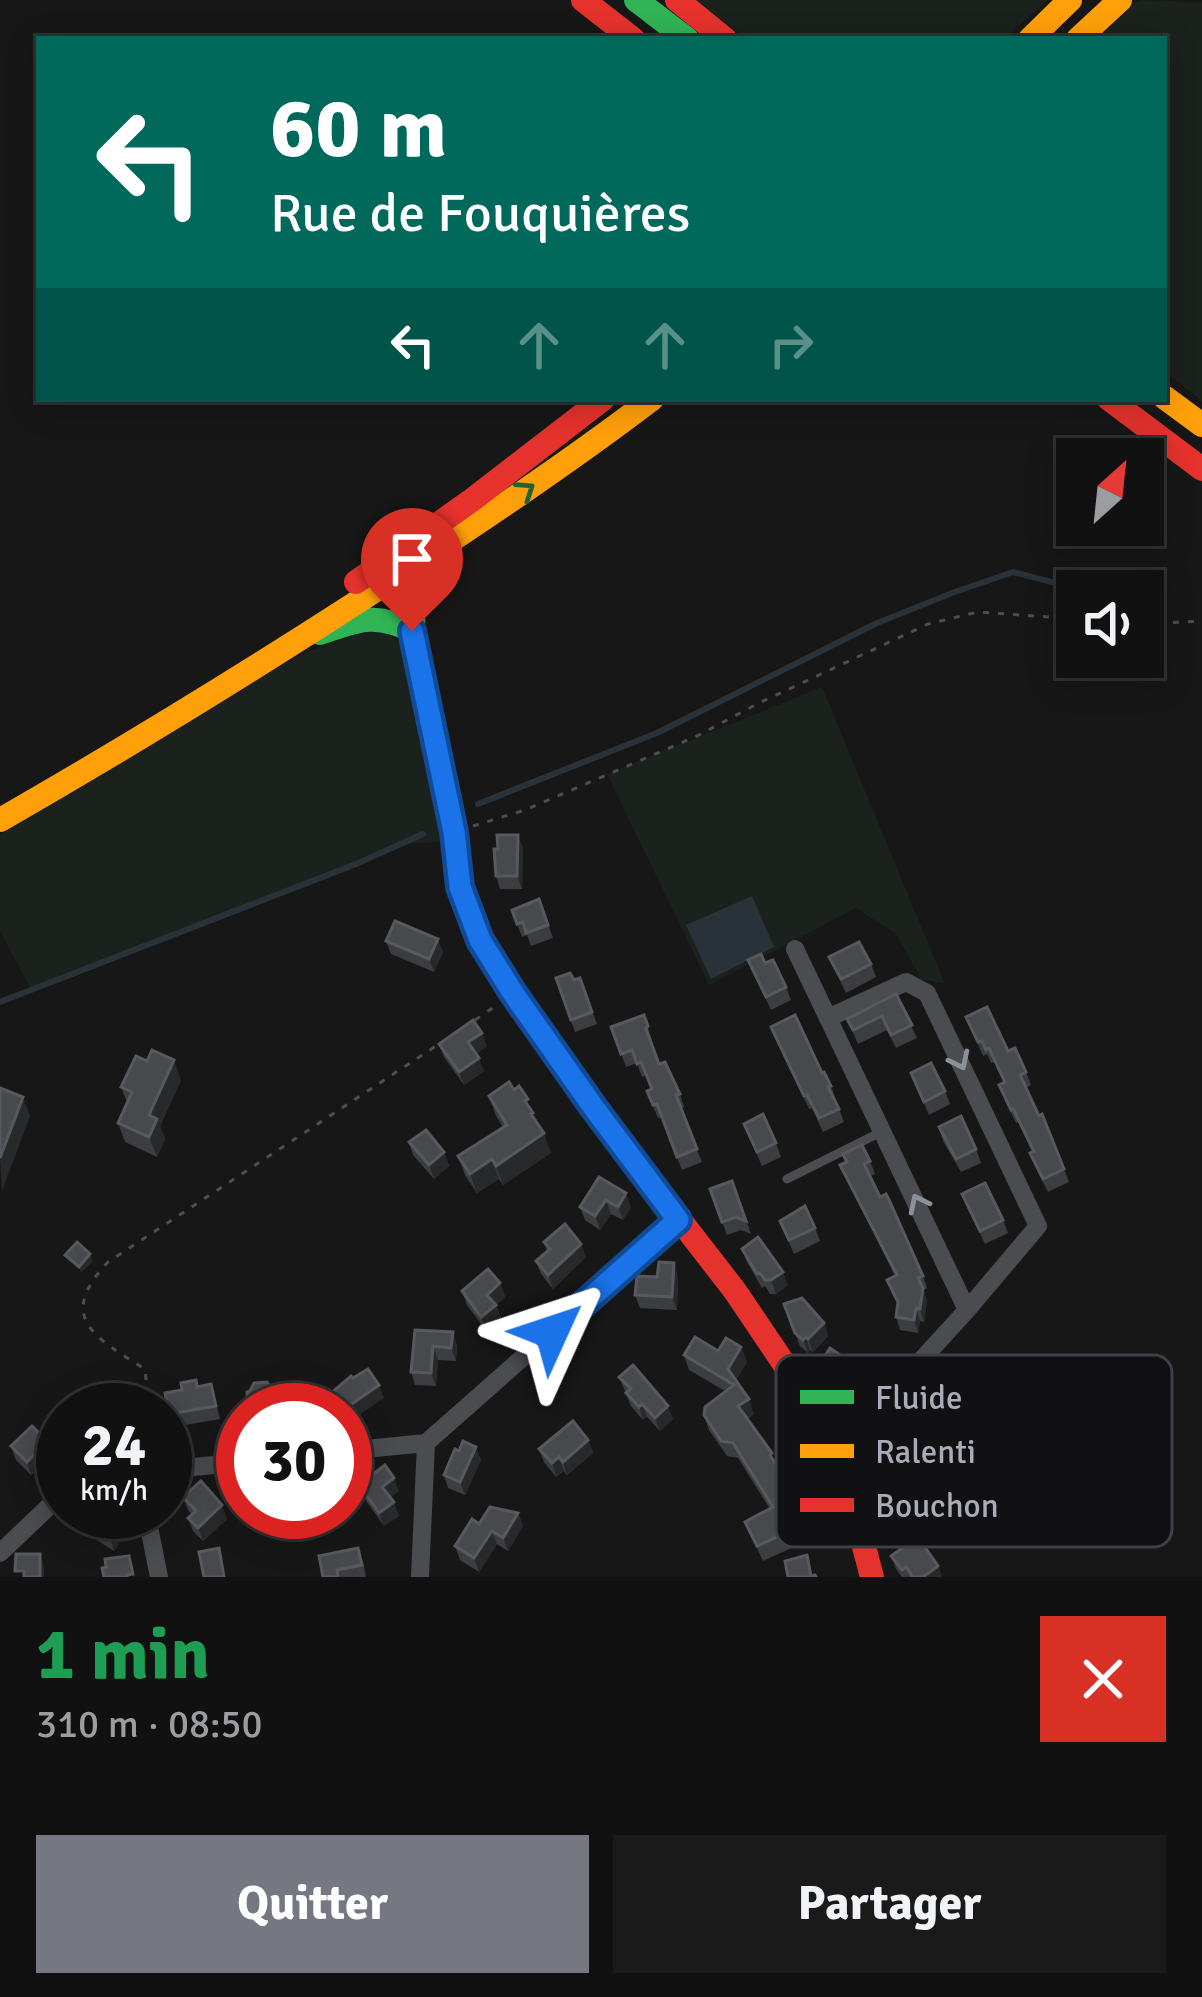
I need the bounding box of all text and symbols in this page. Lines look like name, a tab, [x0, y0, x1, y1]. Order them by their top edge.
text: 60 m	[270, 77, 447, 181]
icon: left	[72, 84, 228, 240]
text: Rue de Fouquières	[270, 180, 690, 247]
icon: left	[380, 312, 446, 378]
icon: ahead	[506, 312, 572, 378]
icon: ahead	[632, 312, 698, 378]
icon: right	[758, 312, 824, 378]
north arrow	[1056, 438, 1164, 546]
map controls	[1056, 438, 1164, 678]
one-way arrow	[513, 483, 535, 505]
pin	[361, 508, 463, 631]
icon: arrive	[379, 526, 445, 592]
button: sound	[1056, 570, 1164, 678]
one-way arrow	[945, 1049, 969, 1070]
one-way arrow	[909, 1194, 932, 1215]
position arrow	[489, 1269, 615, 1395]
legend	[776, 1355, 1172, 1547]
text: Fluide	[875, 1378, 962, 1419]
speed limit sign: 30	[216, 1383, 372, 1539]
text: 24	[82, 1409, 146, 1483]
text: Ralenti	[875, 1432, 976, 1473]
text: km/h	[80, 1472, 148, 1509]
text: Bouchon	[875, 1486, 999, 1527]
text: 1 min	[36, 1610, 210, 1699]
button: close	[1040, 1616, 1166, 1742]
text: 310 m · 08:50	[36, 1700, 263, 1748]
button: Quitter	[36, 1835, 589, 1973]
button: Partager	[613, 1835, 1166, 1973]

